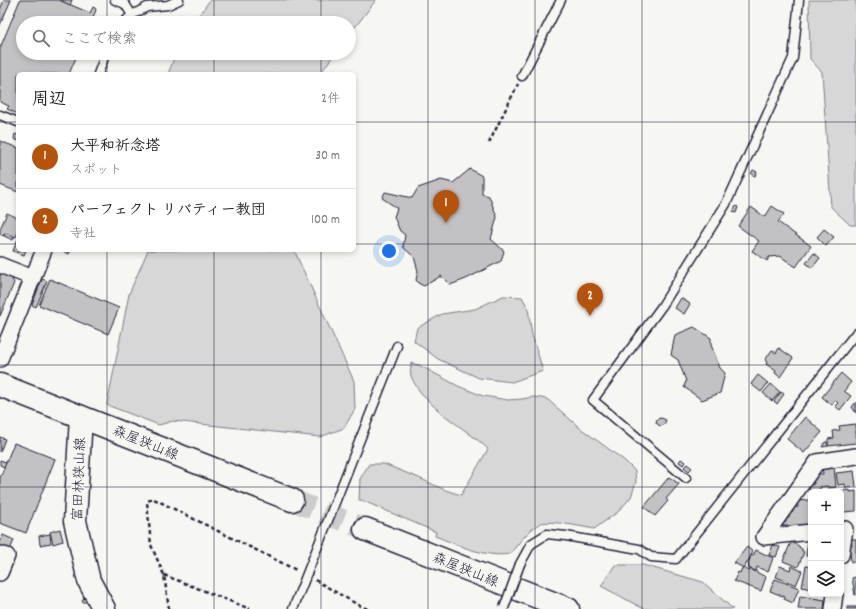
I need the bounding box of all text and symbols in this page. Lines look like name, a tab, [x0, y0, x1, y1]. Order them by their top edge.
search box	[16, 16, 356, 60]
icon: search	[30, 27, 52, 49]
text: ここで検索	[62, 29, 137, 51]
text: 周辺	[32, 89, 66, 113]
text: 2件	[321, 90, 340, 109]
text: 大平和祈念塔	[70, 136, 160, 158]
text: 1	[44, 147, 46, 166]
text: 30 m	[315, 147, 340, 166]
text: スポット	[70, 161, 122, 180]
pin: 1	[433, 190, 459, 223]
text: パーフェクト リバティー教団	[70, 200, 266, 222]
text: 2	[42, 211, 48, 230]
text: 100 m	[311, 211, 340, 230]
text: 寺社	[70, 225, 96, 244]
your location	[379, 241, 399, 261]
pin: 2	[577, 283, 603, 316]
street label: 森屋狭山線	[109, 421, 181, 466]
street label: 富田林狭山線	[69, 437, 91, 521]
map controls	[808, 489, 844, 597]
button: +	[808, 489, 844, 525]
button: −	[808, 525, 844, 561]
street label: 森屋狭山線	[429, 548, 501, 593]
button: layers	[808, 561, 844, 597]

